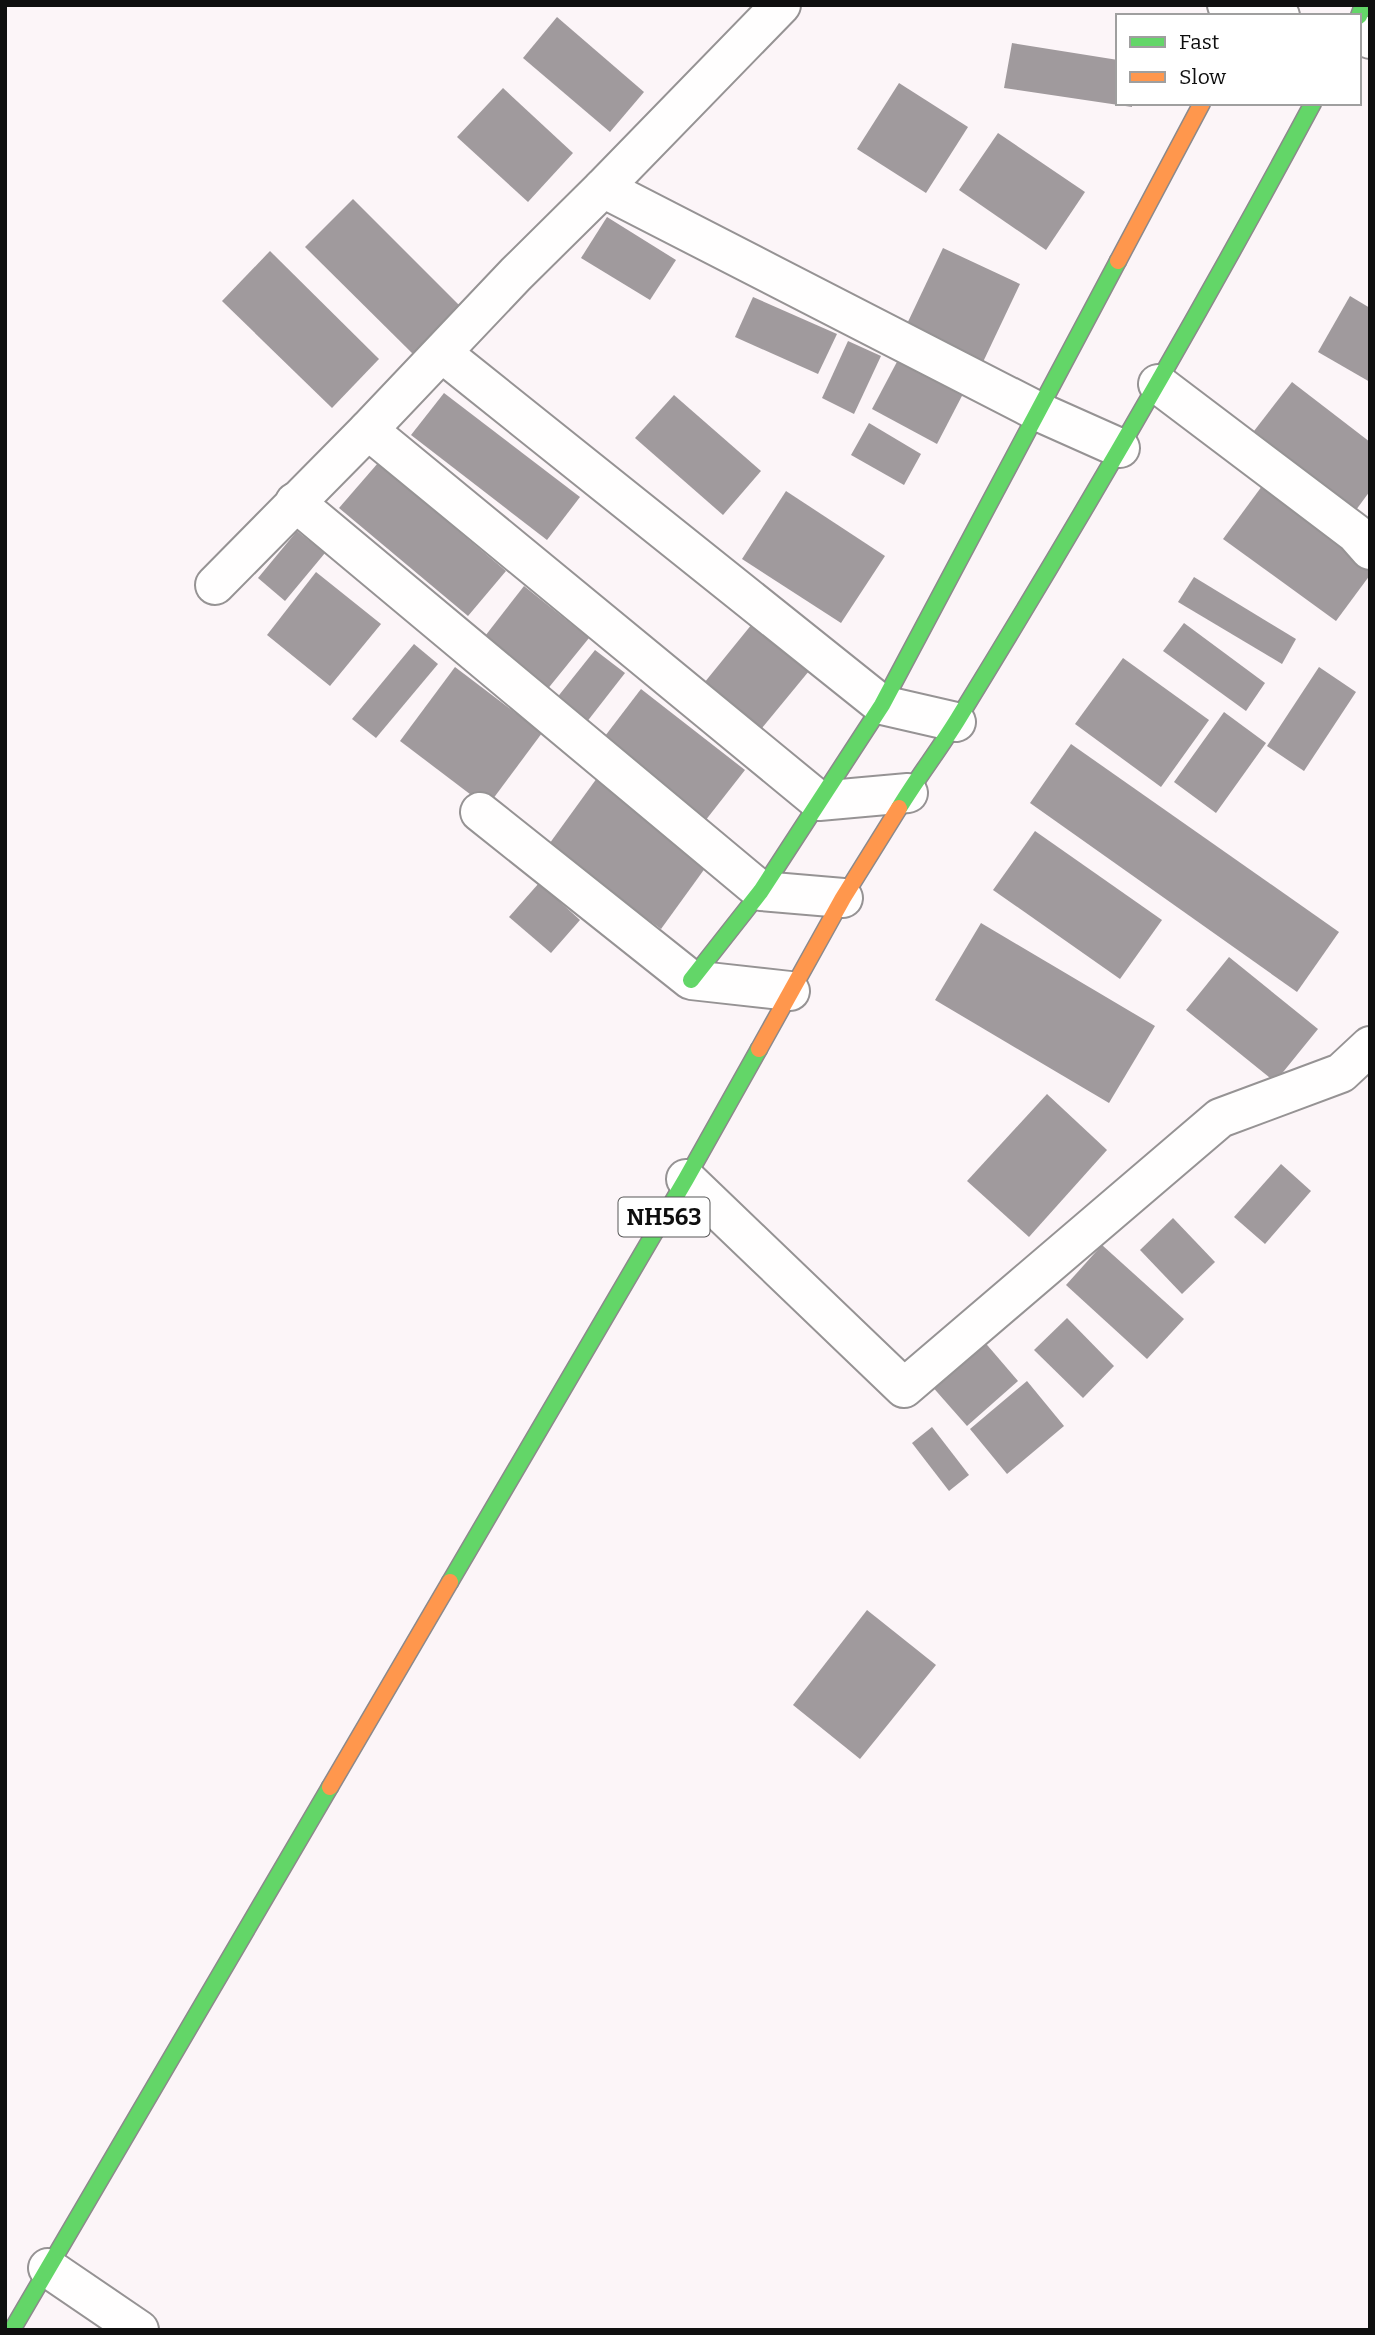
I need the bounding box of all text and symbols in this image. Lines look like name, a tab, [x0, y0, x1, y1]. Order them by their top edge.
legend	[1116, 14, 1361, 105]
text: Fast	[1179, 29, 1220, 55]
text: Slow	[1179, 64, 1226, 90]
road number: NH563	[618, 1198, 710, 1236]

